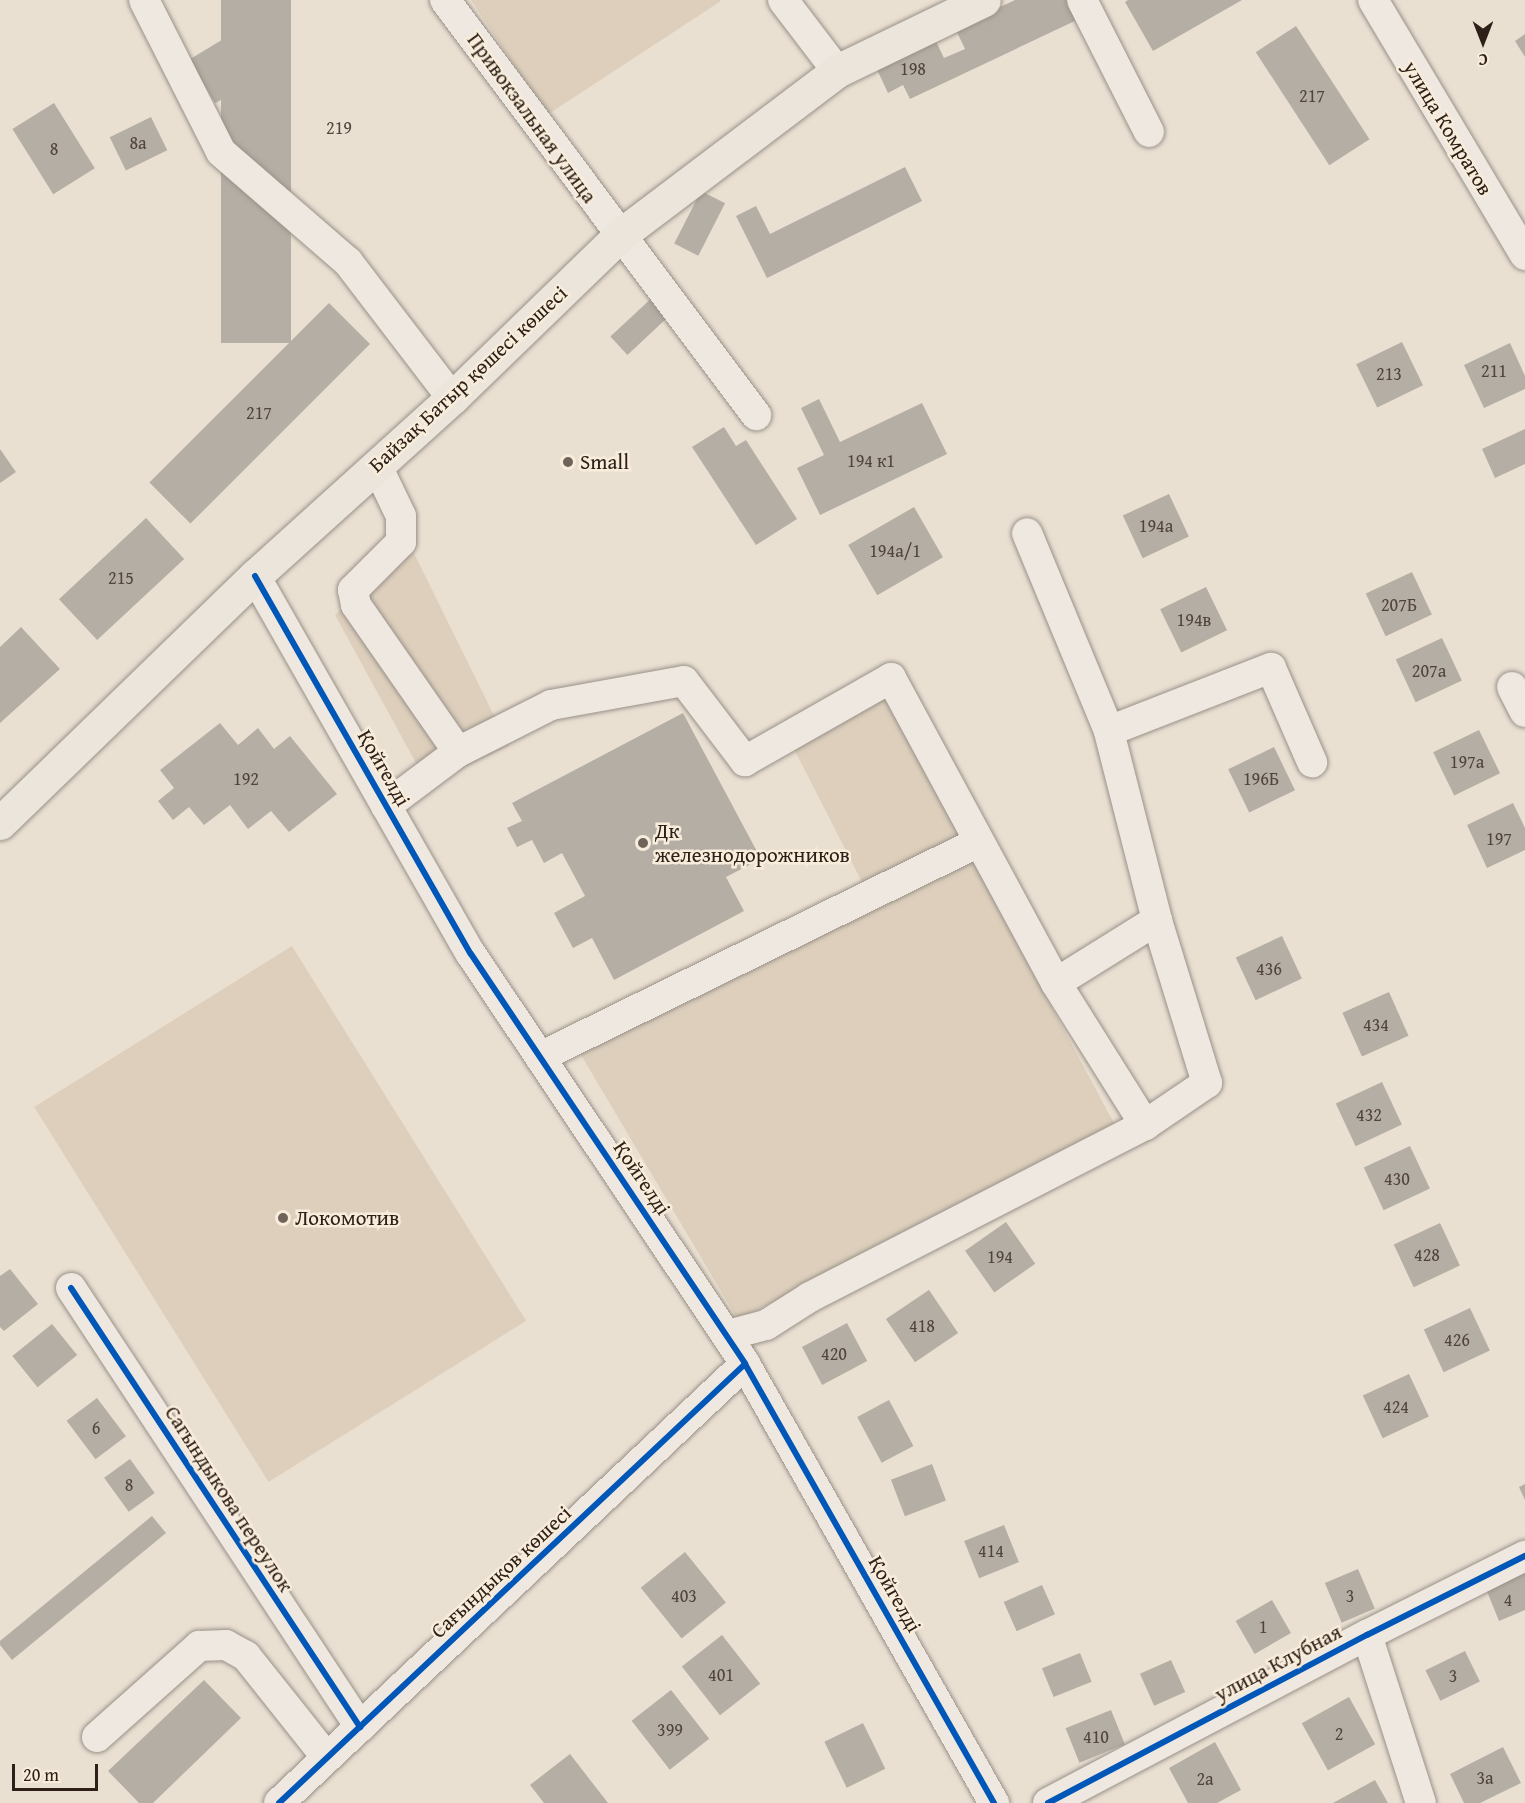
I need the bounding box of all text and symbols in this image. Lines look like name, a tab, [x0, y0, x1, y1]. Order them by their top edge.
north arrow	[1453, 12, 1513, 72]
street label: Привокзальная улица	[462, 28, 602, 208]
text: С	[1478, 48, 1488, 72]
street label: улица Комратов	[1398, 56, 1498, 200]
house number: 198	[900, 58, 926, 80]
house number: 217	[1299, 85, 1325, 107]
house number: 219	[326, 117, 352, 139]
house number: 8а	[129, 132, 147, 154]
house number: 8	[50, 138, 58, 160]
street label: Байзақ Батыр қөшесі көшесі	[364, 280, 572, 478]
house number: 211	[1481, 360, 1507, 382]
house number: 213	[1376, 363, 1402, 385]
house number: 217	[246, 402, 272, 424]
place label: Small	[580, 449, 629, 475]
house number: 194 к1	[847, 450, 895, 472]
marker: Small	[561, 455, 575, 469]
house number: 194а	[1139, 515, 1173, 537]
house number: 194а/1	[869, 540, 921, 562]
house number: 215	[108, 567, 134, 589]
house number: 207Б	[1381, 594, 1417, 616]
house number: 194в	[1177, 609, 1211, 631]
house number: 207а	[1412, 660, 1446, 682]
street label: Қойгелді	[352, 725, 416, 811]
house number: 197а	[1450, 751, 1484, 773]
house number: 192	[233, 768, 259, 790]
house number: 196Б	[1243, 768, 1279, 790]
place label: Дк железнодорожников	[655, 818, 850, 868]
house number: 197	[1486, 828, 1512, 850]
marker: Дк железнодорожников	[636, 836, 650, 850]
house number: 436	[1256, 958, 1282, 980]
house number: 434	[1363, 1014, 1389, 1036]
house number: 432	[1356, 1104, 1382, 1126]
street label: Қойгелді	[608, 1136, 676, 1220]
house number: 430	[1384, 1168, 1410, 1190]
place label: Локомотив	[295, 1205, 399, 1231]
marker: Локомотив	[276, 1211, 290, 1225]
house number: 428	[1414, 1244, 1440, 1266]
house number: 194	[987, 1246, 1013, 1268]
house number: 418	[909, 1315, 935, 1337]
house number: 426	[1444, 1329, 1470, 1351]
house number: 420	[821, 1343, 847, 1365]
house number: 424	[1383, 1396, 1409, 1418]
street label: Сагындыкова переулок	[159, 1401, 299, 1597]
house number: 6	[92, 1417, 100, 1439]
house number: 8	[125, 1474, 133, 1496]
street label: Сағындықов көшесі	[426, 1500, 576, 1644]
house number: 414	[978, 1540, 1004, 1562]
street label: Қойгелді	[863, 1551, 927, 1637]
house number: 403	[671, 1585, 697, 1607]
house number: 3	[1346, 1585, 1354, 1607]
house number: 4	[1504, 1589, 1512, 1611]
house number: 1	[1259, 1616, 1267, 1638]
street label: улица Клубная	[1210, 1619, 1346, 1707]
house number: 401	[708, 1664, 734, 1686]
house number: 3	[1449, 1665, 1457, 1687]
house number: 399	[657, 1719, 683, 1741]
house number: 2	[1335, 1723, 1343, 1745]
house number: 410	[1083, 1726, 1109, 1748]
scale bar	[15, 1752, 100, 1790]
text: 20 m	[23, 1761, 59, 1788]
house number: 3а	[1476, 1767, 1494, 1789]
house number: 2а	[1196, 1768, 1214, 1790]

